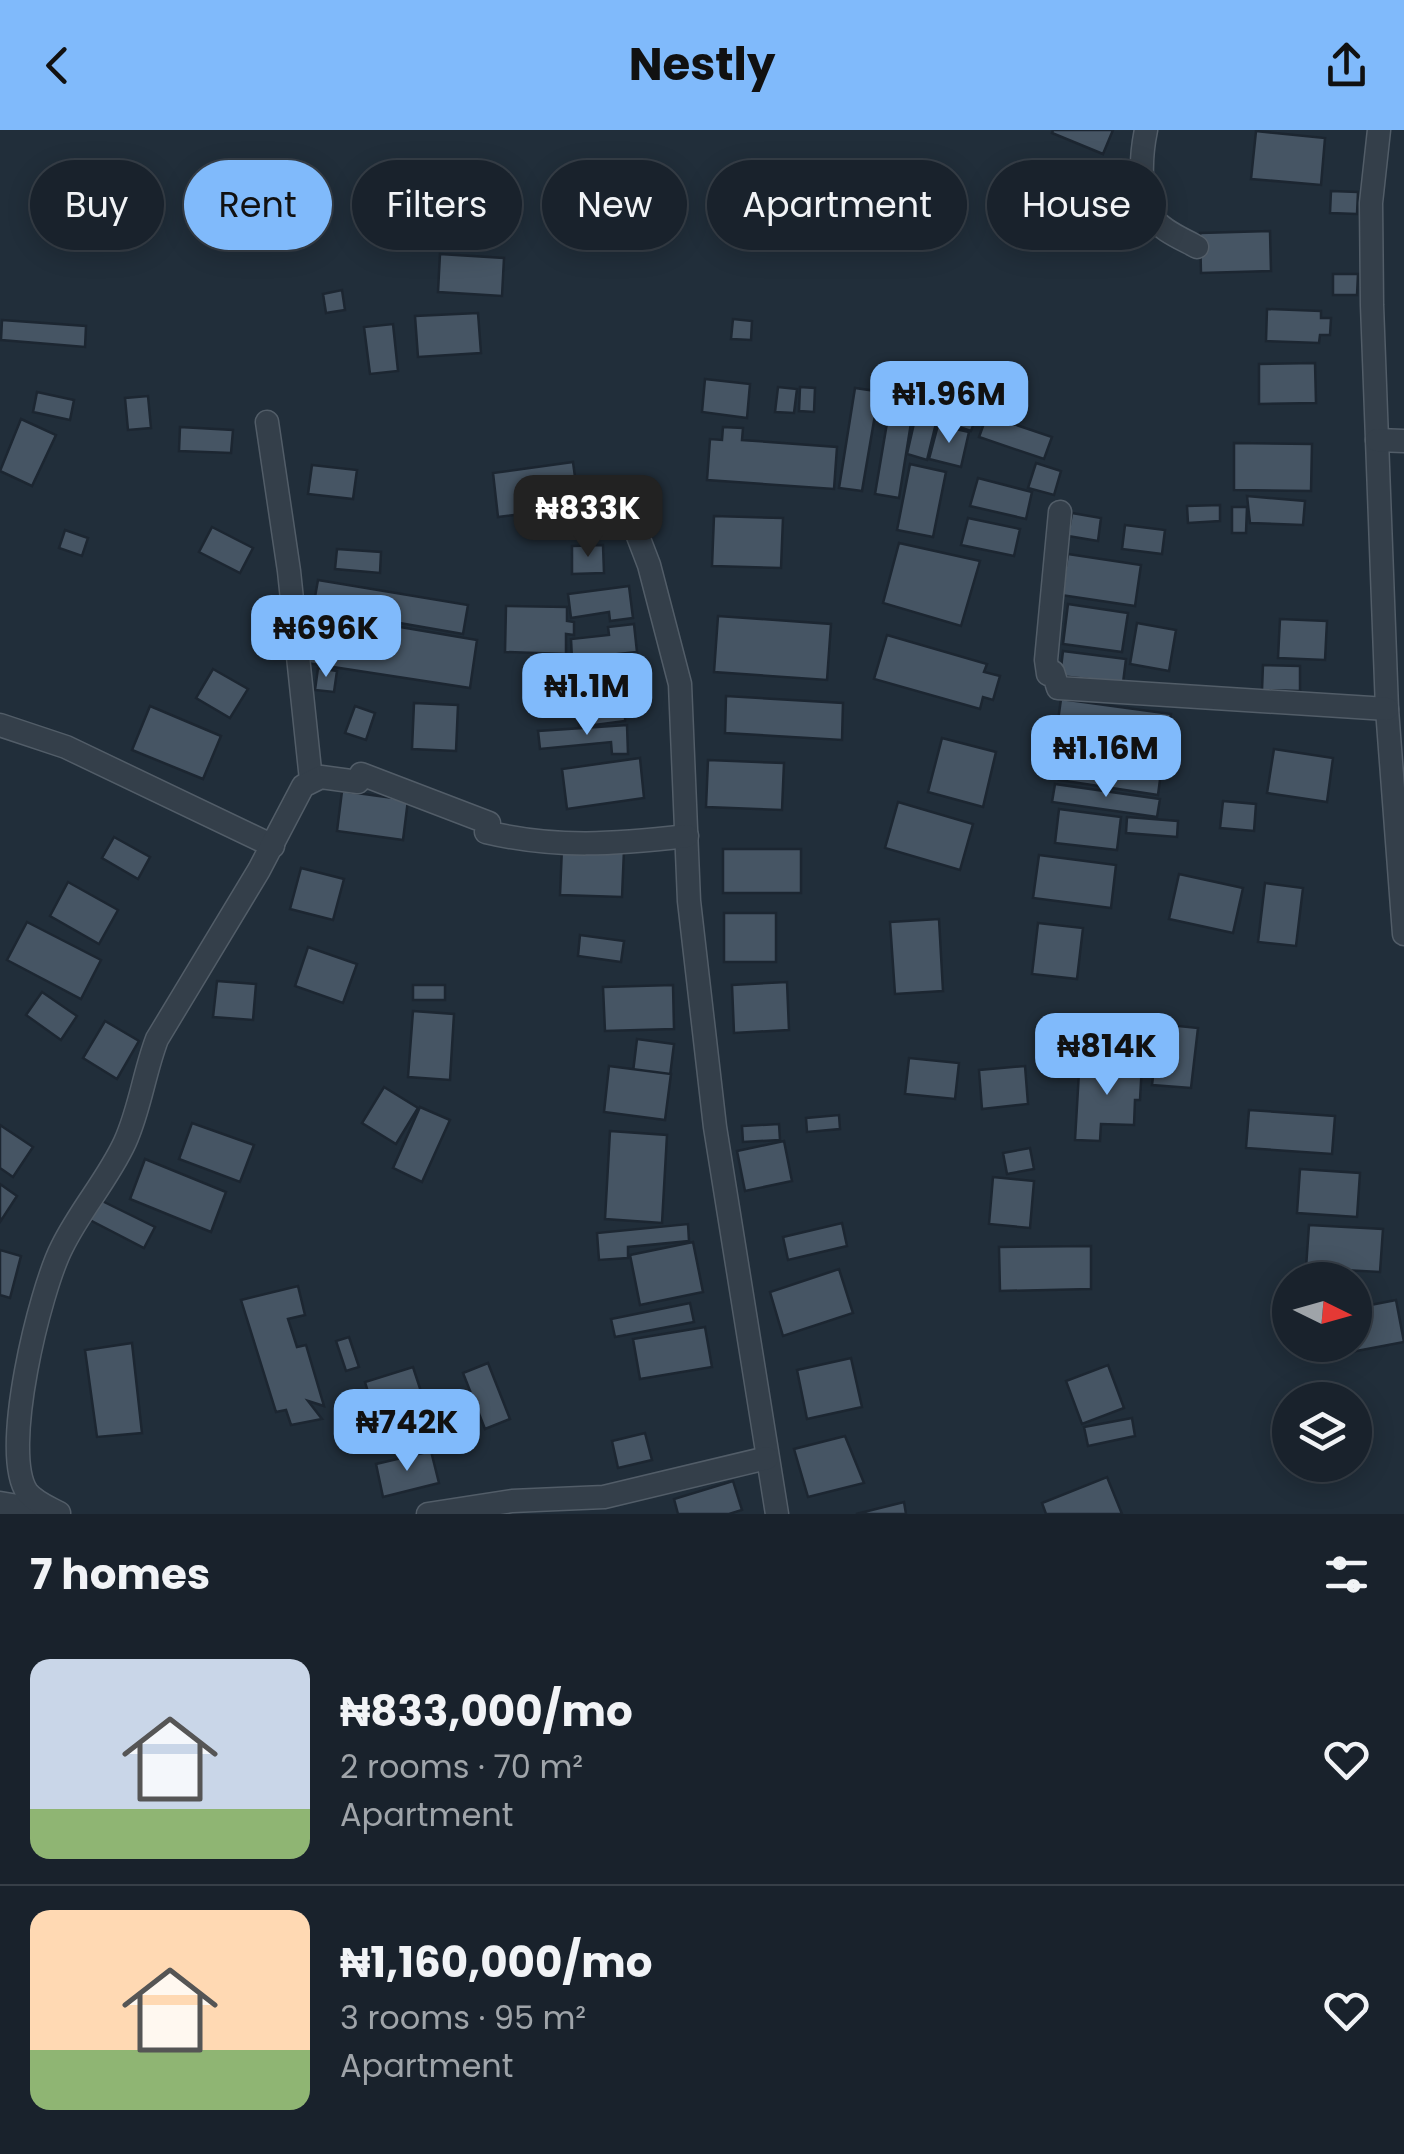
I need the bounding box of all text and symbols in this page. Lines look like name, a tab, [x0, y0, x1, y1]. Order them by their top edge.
text: Nestly	[629, 33, 775, 96]
icon: back	[30, 38, 85, 93]
icon: share	[1319, 38, 1374, 93]
chip: Buy	[30, 160, 164, 250]
chip: Rent	[184, 160, 332, 250]
chip: Filters	[352, 160, 522, 250]
chip: New	[542, 160, 687, 250]
chip: Apartment	[707, 160, 967, 250]
chip: House	[987, 160, 1166, 250]
pin: ₦1.96M	[868, 361, 1030, 446]
text: ₦1.96M	[892, 371, 1006, 416]
pin: ₦833K	[518, 475, 658, 560]
text: ₦833K	[536, 485, 640, 530]
pin: ₦696K	[256, 595, 396, 680]
text: ₦696K	[273, 605, 379, 650]
pin: ₦1.1M	[517, 653, 657, 738]
text: ₦1.1M	[544, 663, 630, 708]
pin: ₦1.16M	[1025, 715, 1187, 800]
text: ₦1.16M	[1053, 725, 1159, 770]
pin: ₦814K	[1037, 1013, 1177, 1098]
text: ₦814K	[1057, 1023, 1157, 1068]
north arrow	[1272, 1262, 1372, 1362]
map controls	[1272, 1262, 1372, 1482]
button: layers	[1272, 1382, 1372, 1482]
pin: ₦742K	[337, 1389, 477, 1474]
text: ₦742K	[356, 1399, 458, 1444]
text: 7 homes	[30, 1545, 210, 1604]
icon: filters	[1319, 1547, 1374, 1602]
text: ₦833,000/mo	[340, 1682, 633, 1741]
icon: home	[110, 1699, 230, 1819]
icon: heart	[1319, 1732, 1374, 1787]
text: 2 rooms · 70 m²	[340, 1744, 583, 1789]
text: Apartment	[340, 1792, 513, 1837]
text: ₦1,160,000/mo	[340, 1933, 653, 1992]
icon: home	[110, 1950, 230, 2070]
icon: heart	[1319, 1983, 1374, 2038]
text: 3 rooms · 95 m²	[340, 1995, 586, 2040]
text: Apartment	[340, 2043, 513, 2088]

